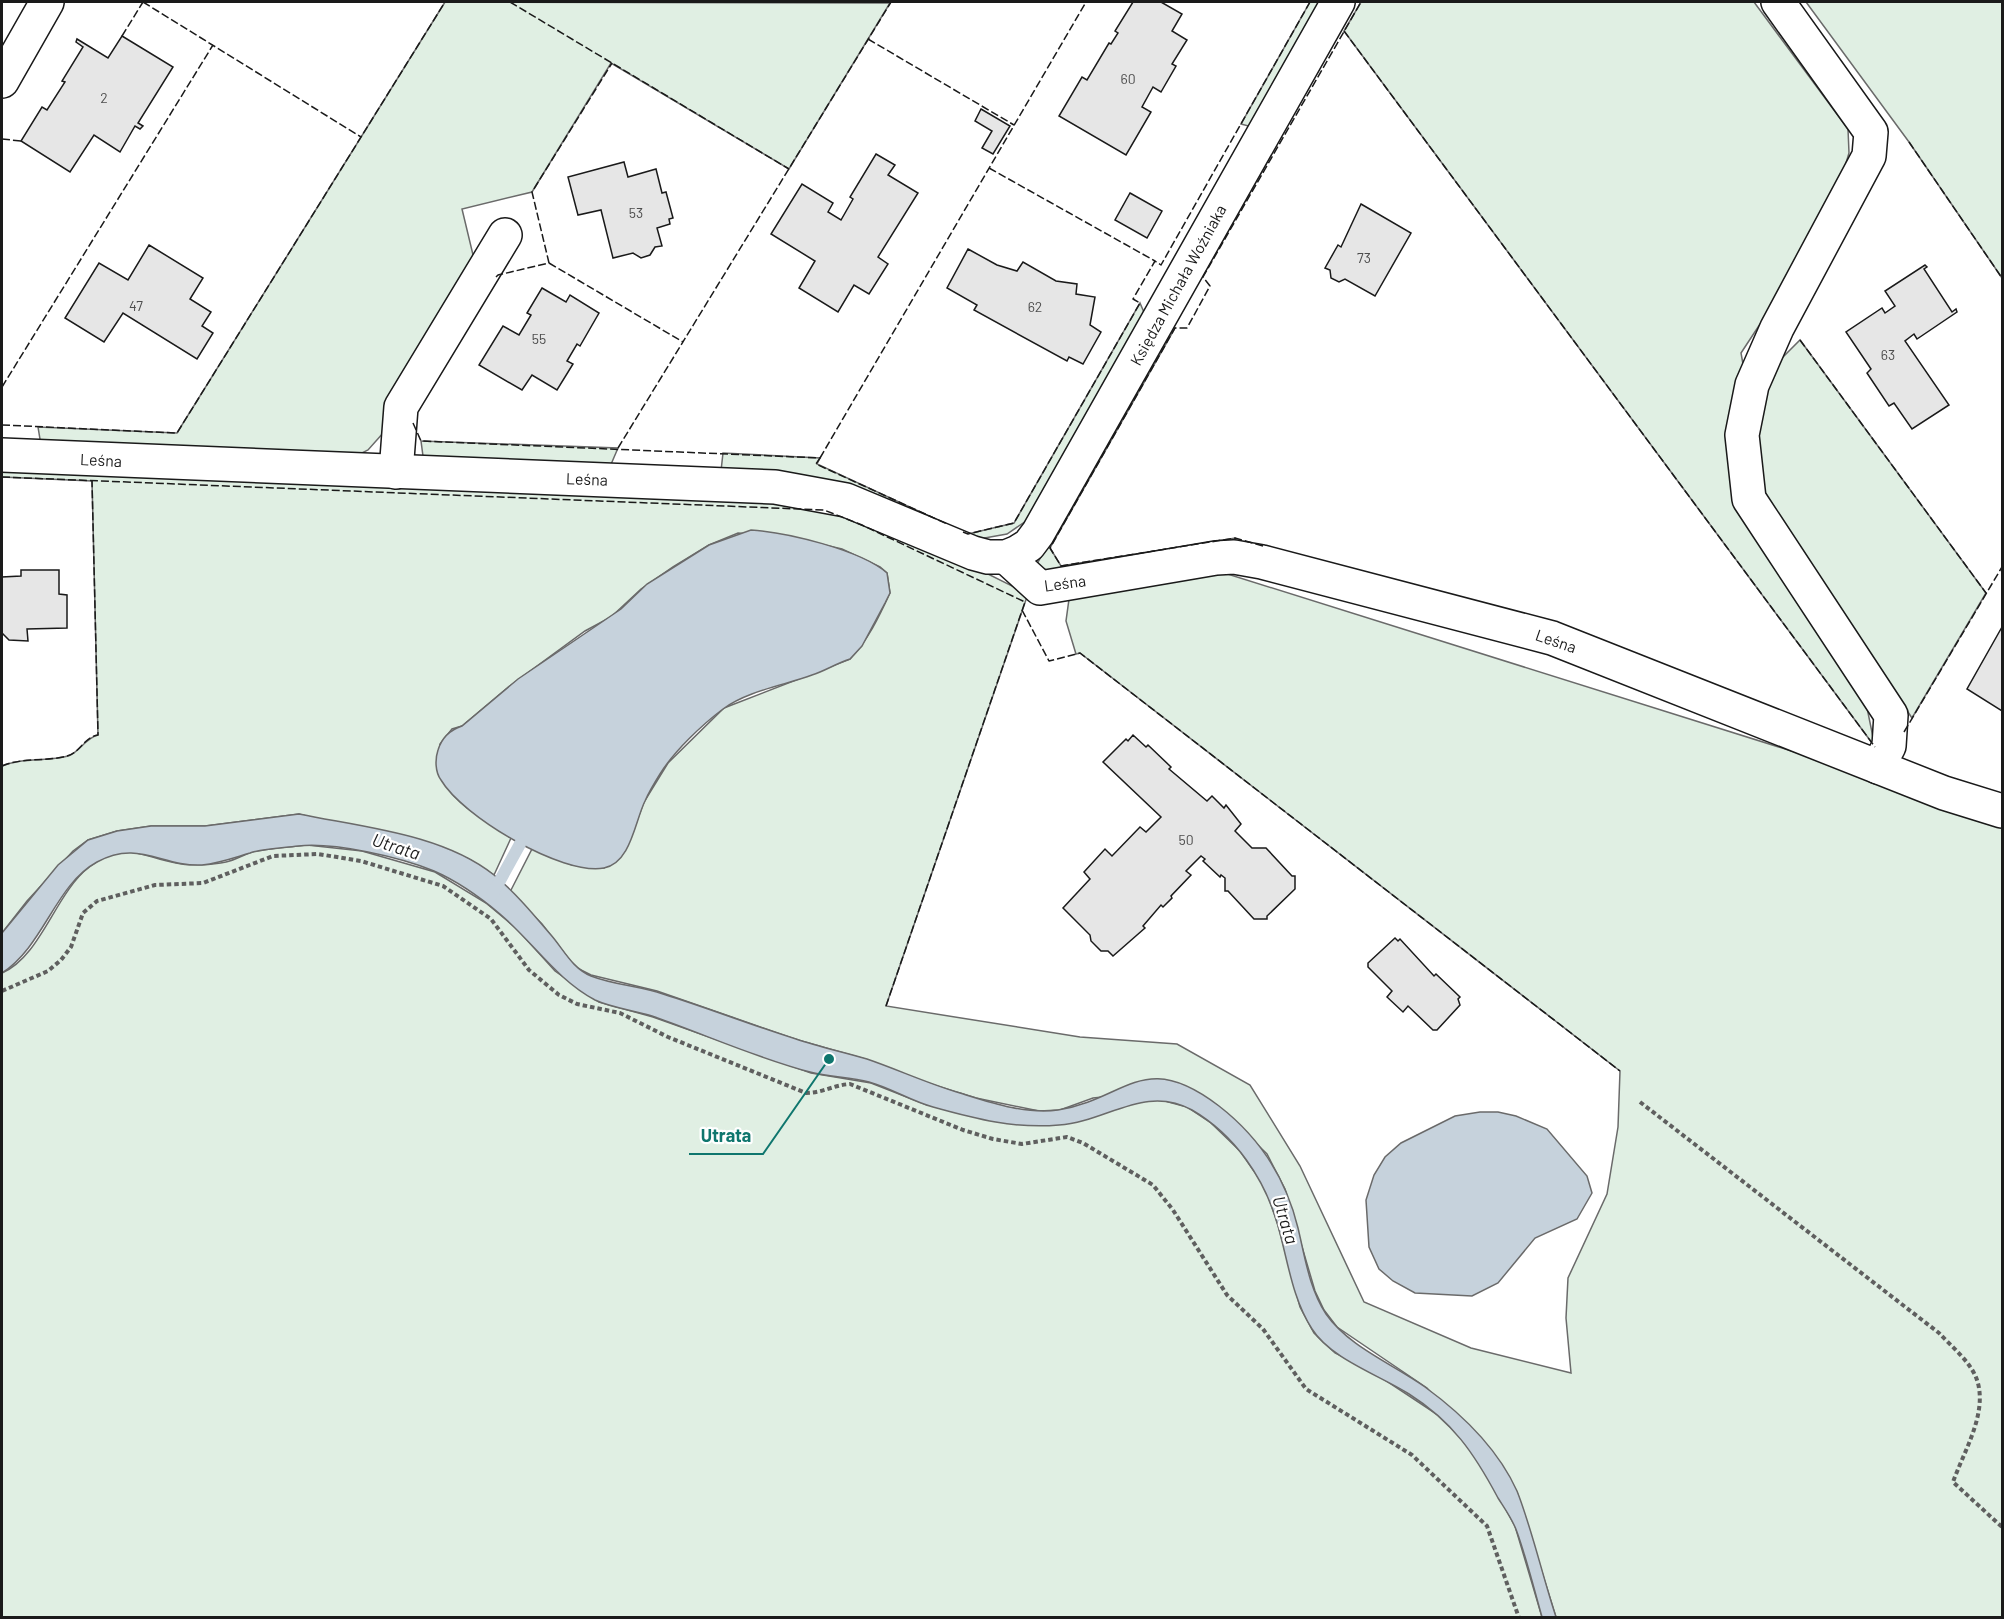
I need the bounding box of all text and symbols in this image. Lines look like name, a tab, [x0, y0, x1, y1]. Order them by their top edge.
house number: 60	[1120, 70, 1136, 87]
house number: 2	[100, 89, 108, 106]
street label: Księdza Michała Woźniaka	[1125, 201, 1230, 368]
house number: 53	[629, 204, 643, 221]
house number: 73	[1357, 249, 1371, 266]
house number: 47	[129, 297, 143, 314]
house number: 62	[1028, 298, 1042, 315]
house number: 55	[532, 330, 546, 347]
house number: 63	[1881, 346, 1895, 363]
street label: Leśna	[80, 449, 123, 470]
street label: Leśna	[566, 468, 608, 489]
street label: Leśna	[1043, 570, 1087, 595]
street label: Leśna	[1533, 625, 1579, 656]
water label: Utrata	[370, 828, 423, 864]
house number: 50	[1178, 831, 1194, 848]
callout: Utrata	[689, 1118, 763, 1154]
text: Utrata	[701, 1124, 751, 1146]
water label: Utrata	[1268, 1193, 1304, 1246]

